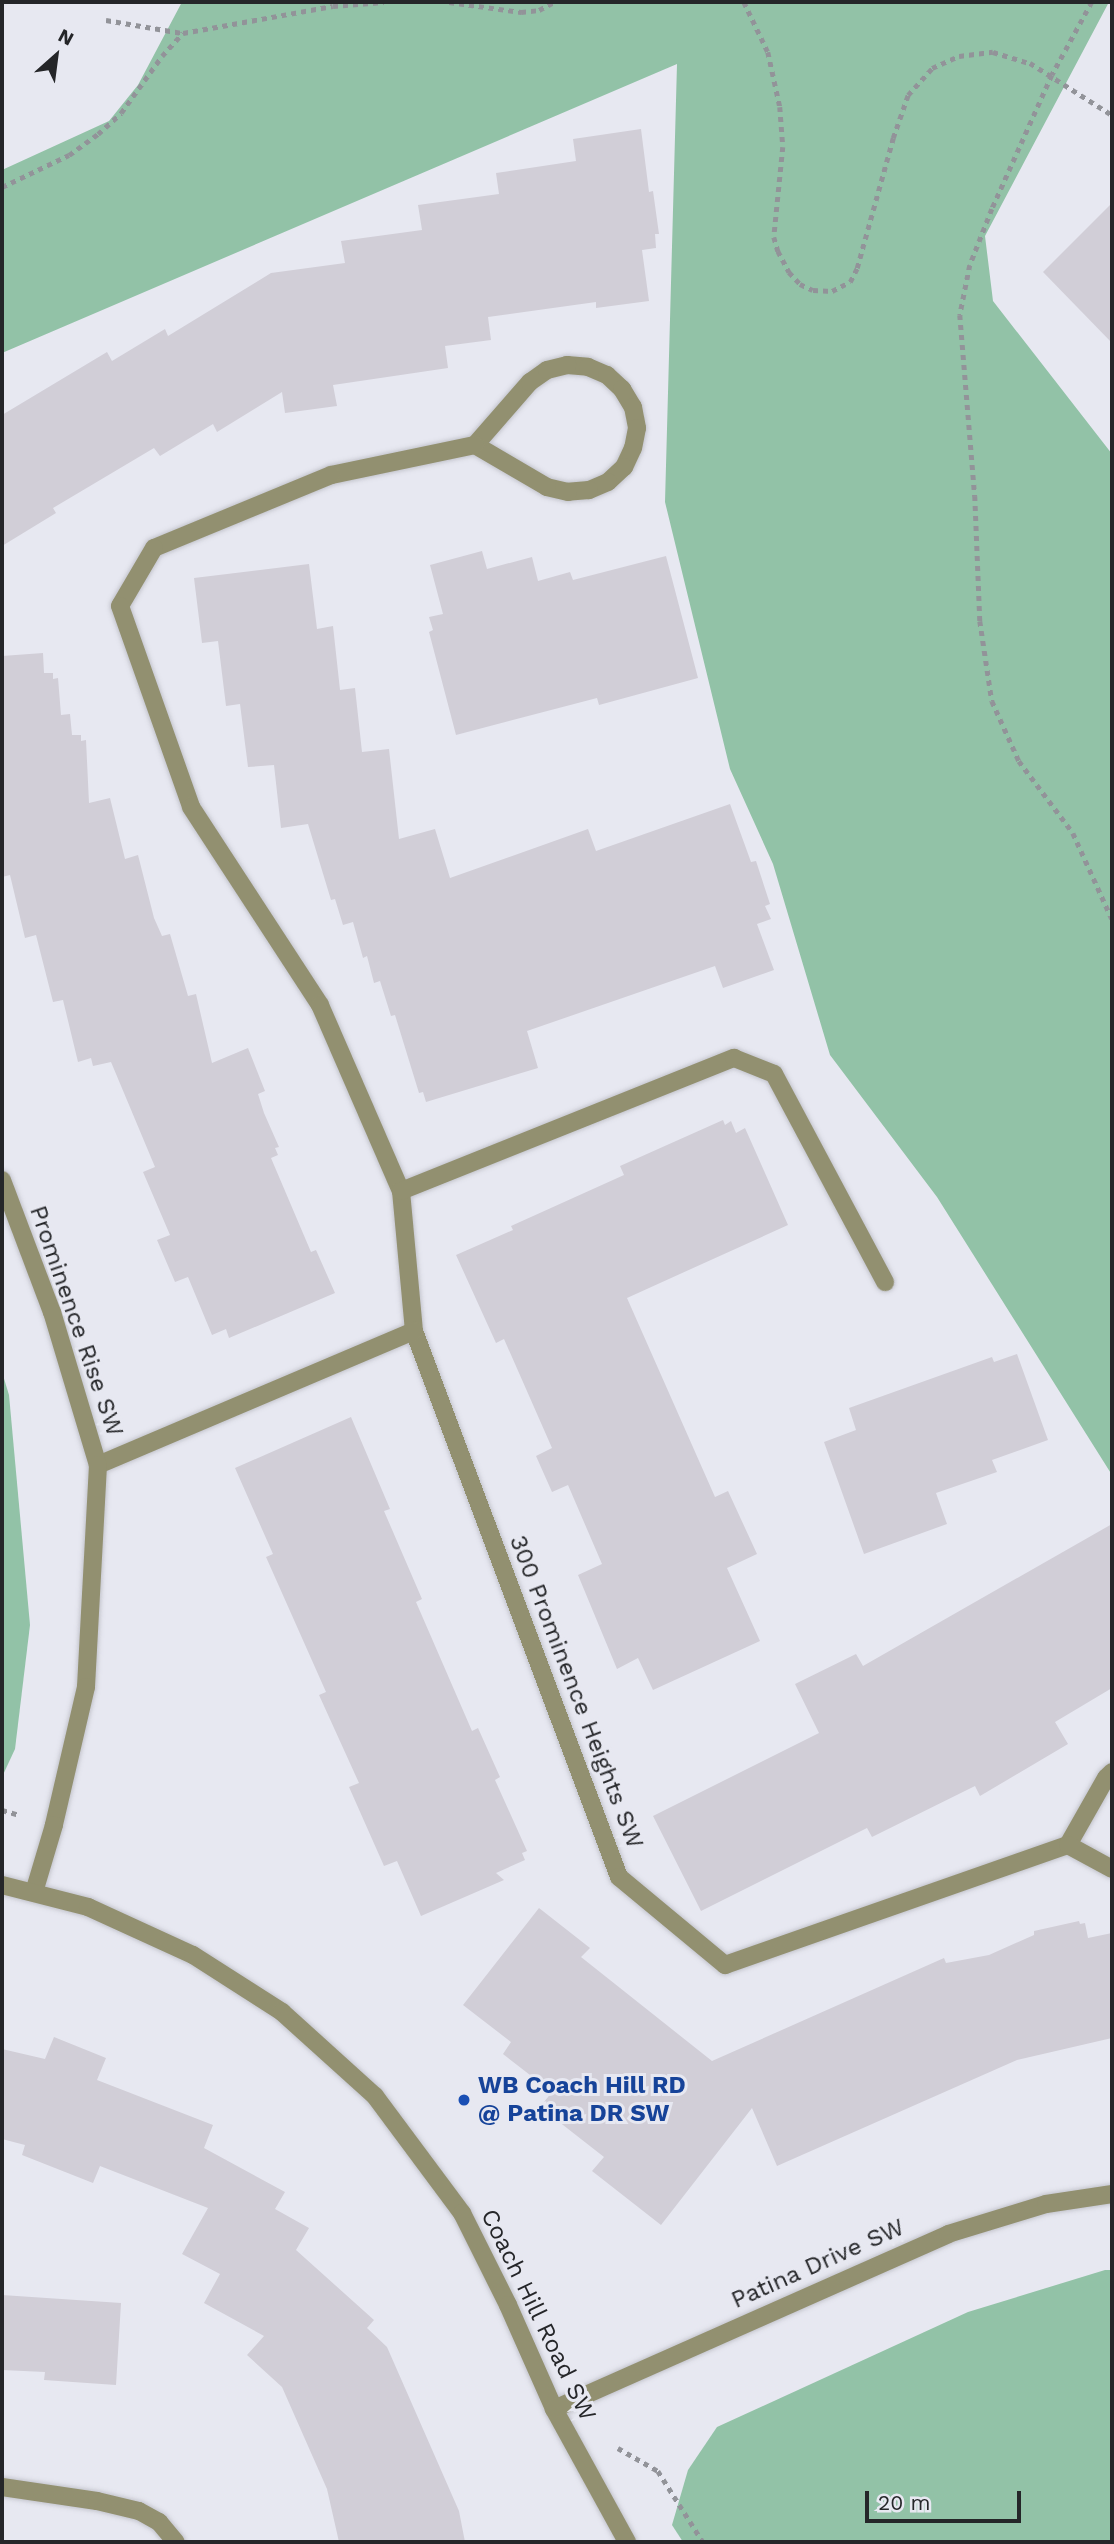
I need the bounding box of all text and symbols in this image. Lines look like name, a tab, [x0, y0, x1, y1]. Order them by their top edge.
north arrow	[21, 21, 91, 91]
text: N	[54, 24, 78, 50]
street label: Prominence Rise SW	[23, 1202, 129, 1440]
street label: 300 Prominence Heights SW	[503, 1531, 649, 1853]
place label: WB Coach Hill RD @ Patina DR SW	[478, 2072, 686, 2128]
marker: WB Coach Hill RD @ Patina DR SW	[456, 2092, 472, 2108]
street label: Coach Hill Road SW	[474, 2204, 602, 2426]
street label: Patina Drive SW	[727, 2213, 909, 2315]
scale bar	[869, 2478, 1025, 2522]
text: 20 m	[878, 2490, 930, 2515]

